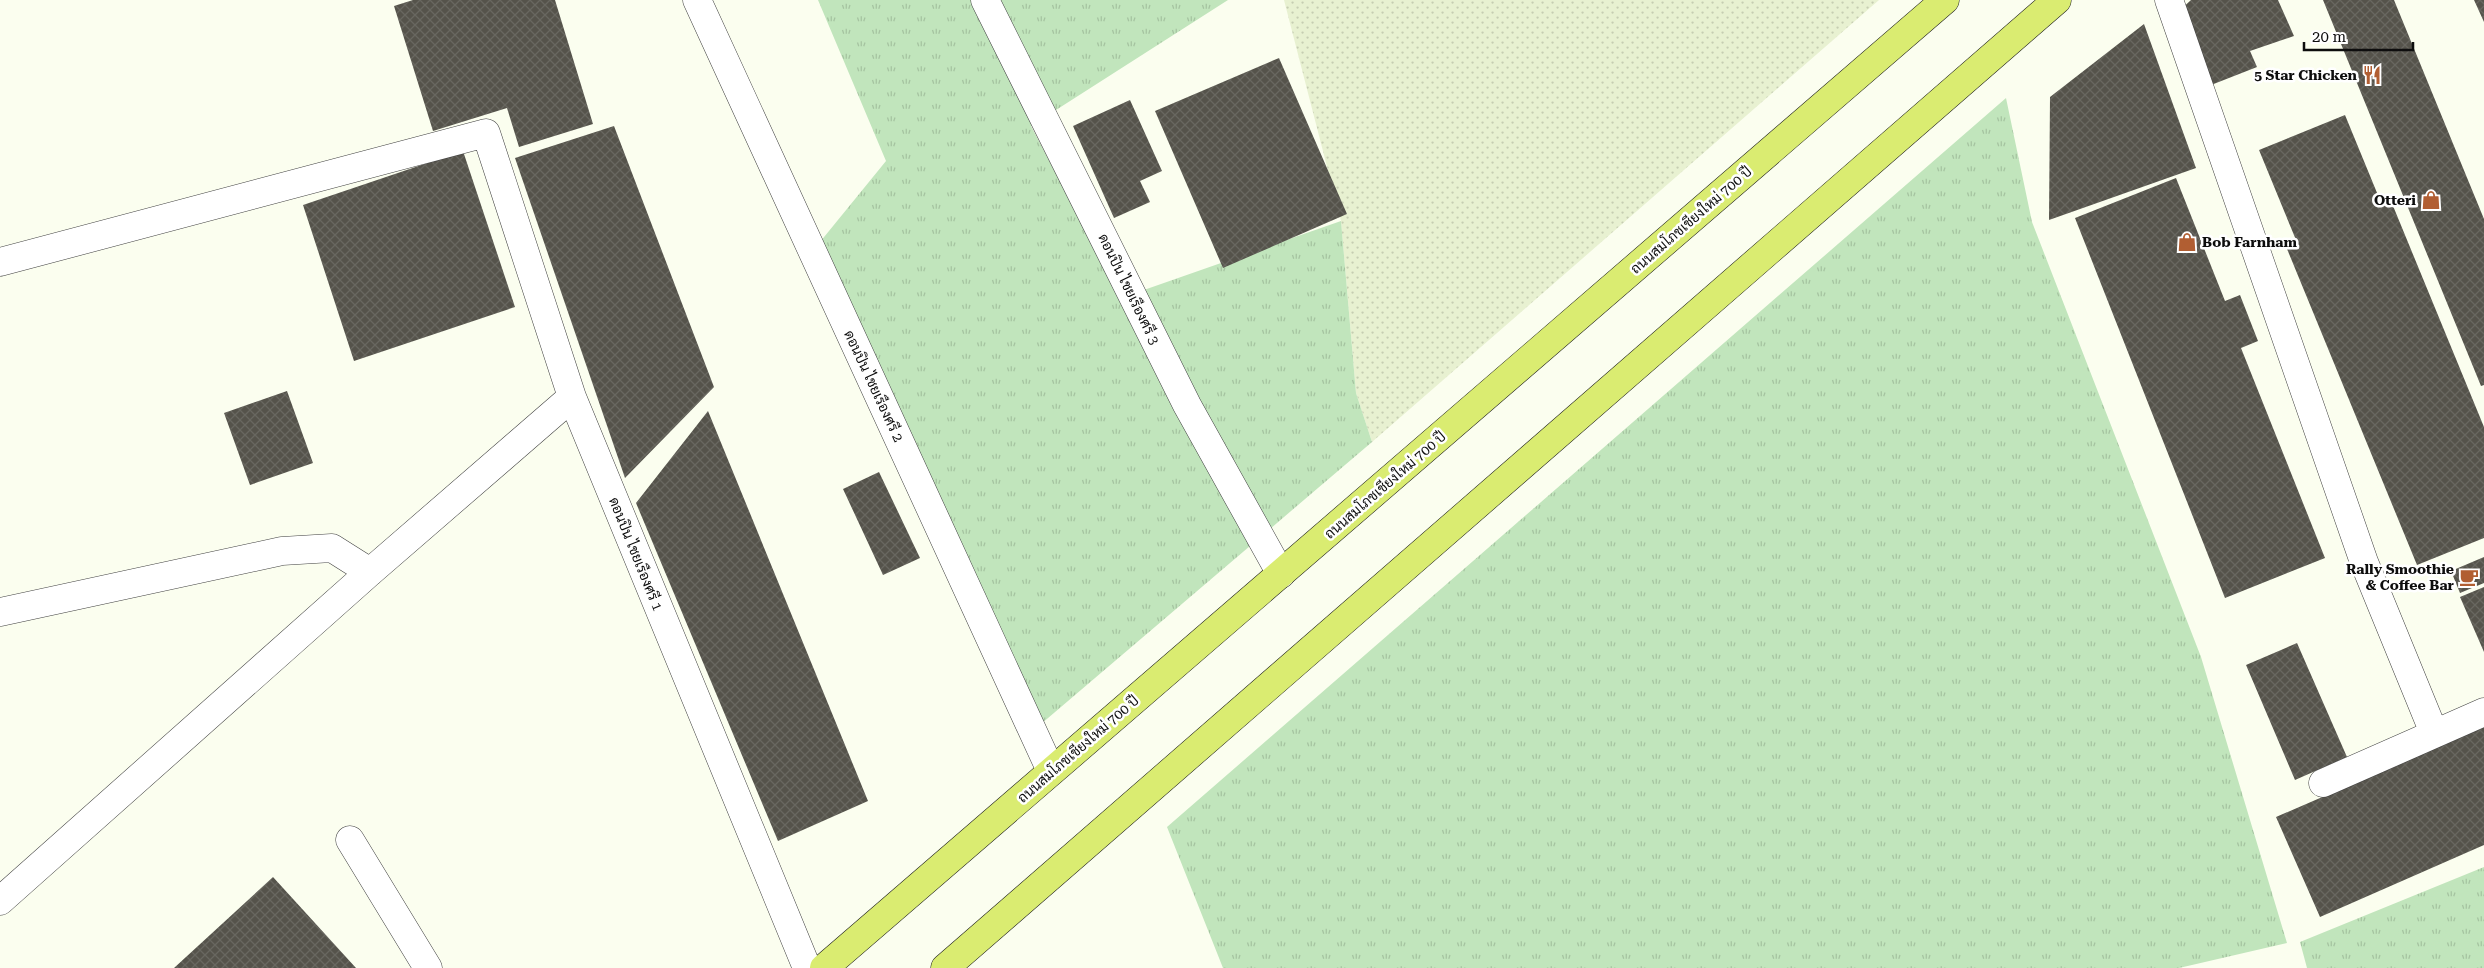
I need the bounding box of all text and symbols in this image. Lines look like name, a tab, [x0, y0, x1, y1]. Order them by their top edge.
scale bar	[2304, 20, 2413, 52]
text: 20 m	[2312, 28, 2347, 46]
restaurant icon: 5 Star Chicken	[2361, 64, 2383, 86]
place label: 5 Star Chicken	[2254, 67, 2358, 83]
street label: ถนนสมโภชเชียงใหม่ 700 ปี	[1627, 162, 1755, 277]
shop icon: Otteri	[2420, 189, 2442, 211]
place label: Otteri	[2374, 192, 2416, 208]
street label: ดอนปิน ไชยเรืองศรี 3	[1095, 231, 1164, 347]
shop icon: Bob Farnham	[2176, 231, 2198, 253]
place label: Bob Farnham	[2202, 234, 2298, 250]
street label: ดอนปิน ไชยเรืองศรี 2	[841, 327, 908, 444]
street label: ถนนสมโภชเชียงใหม่ 700 ปี	[1321, 427, 1449, 542]
street label: ดอนปิน ไชยเรืองศรี 1	[606, 494, 667, 613]
place label: Rally Smoothie & Coffee Bar	[2346, 561, 2455, 593]
cafe icon: Rally Smoothie & Coffee Bar	[2458, 566, 2480, 588]
street label: ถนนสมโภชเชียงใหม่ 700 ปี	[1014, 691, 1142, 806]

